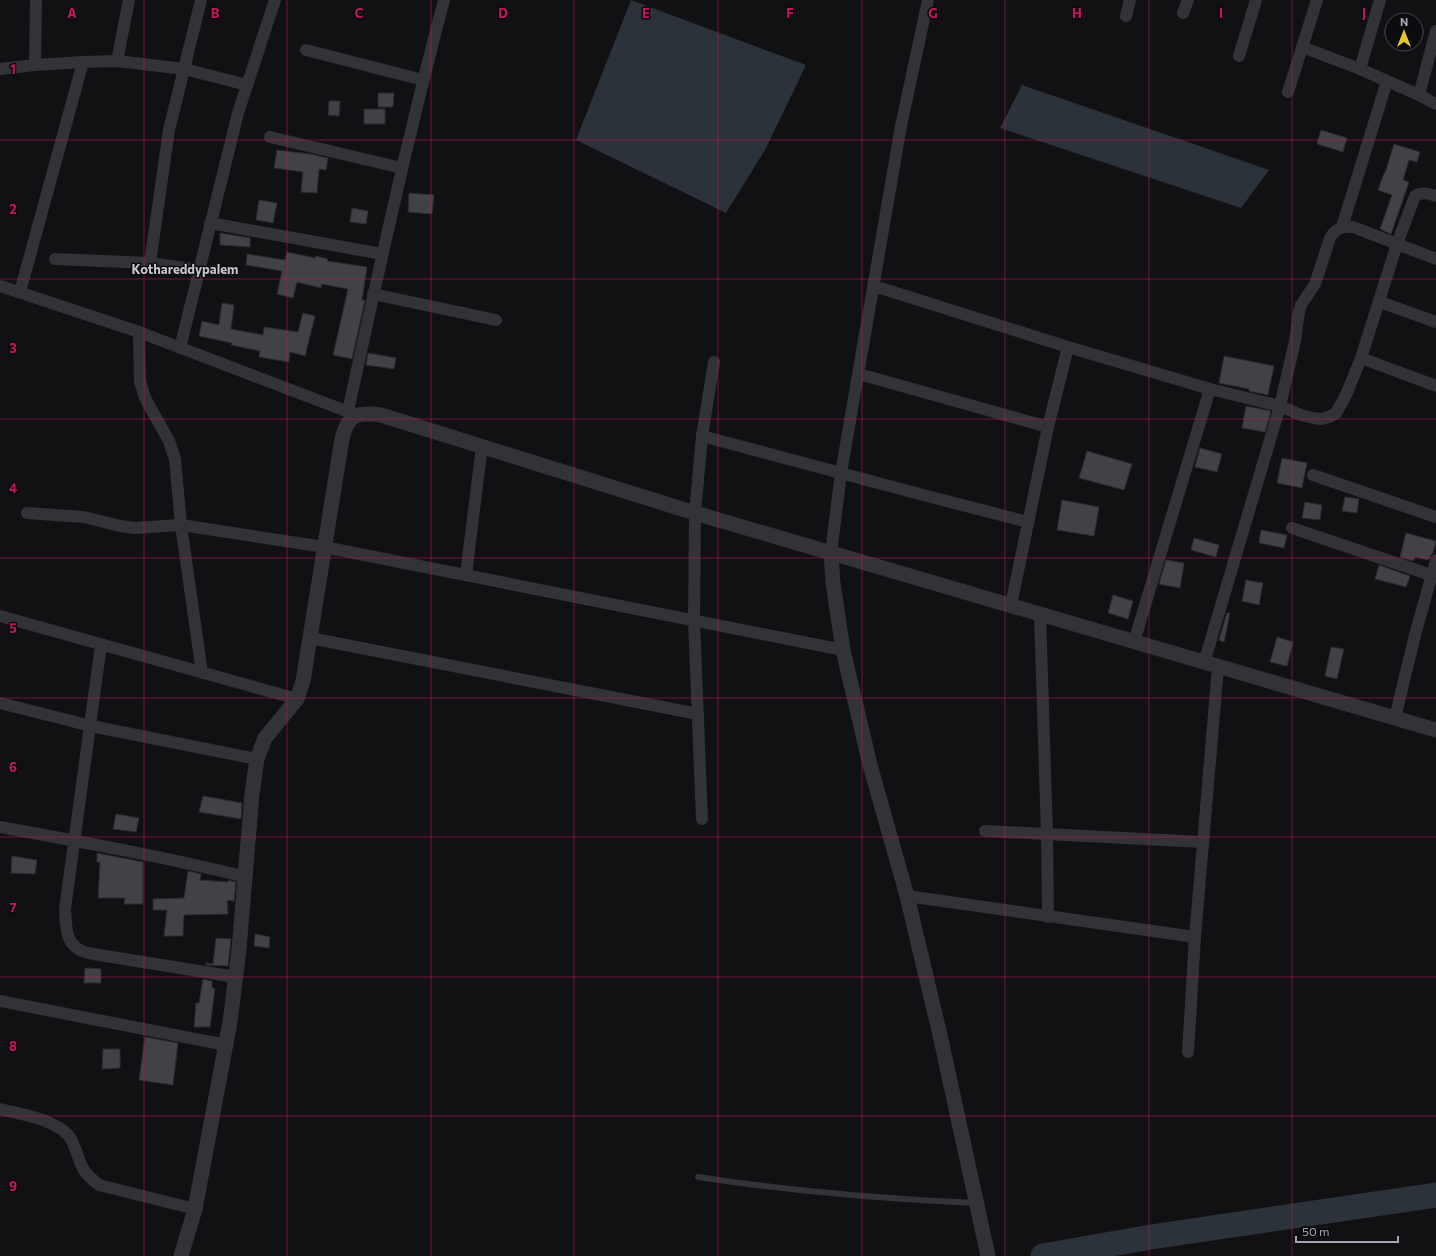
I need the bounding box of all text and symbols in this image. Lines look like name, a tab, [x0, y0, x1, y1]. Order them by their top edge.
text: A	[67, 5, 77, 21]
text: B	[211, 5, 220, 21]
text: C	[355, 5, 364, 21]
text: D	[498, 5, 508, 21]
text: E	[642, 5, 650, 21]
text: F	[786, 5, 794, 21]
text: G	[928, 5, 938, 21]
text: H	[1072, 5, 1082, 21]
text: I	[1219, 5, 1223, 21]
text: J	[1362, 5, 1366, 21]
north arrow	[1384, 12, 1424, 52]
text: N	[1400, 15, 1408, 28]
text: 1	[10, 61, 16, 77]
text: 2	[9, 201, 17, 217]
district label: Kothareddypalem	[132, 261, 238, 277]
text: 3	[9, 340, 17, 356]
text: 4	[9, 480, 17, 496]
text: 5	[9, 620, 17, 636]
text: 6	[9, 759, 17, 775]
text: 7	[9, 899, 17, 915]
text: 8	[9, 1038, 17, 1054]
text: 9	[9, 1178, 17, 1194]
scale bar	[1296, 1218, 1398, 1244]
text: 50 m	[1302, 1224, 1330, 1238]

